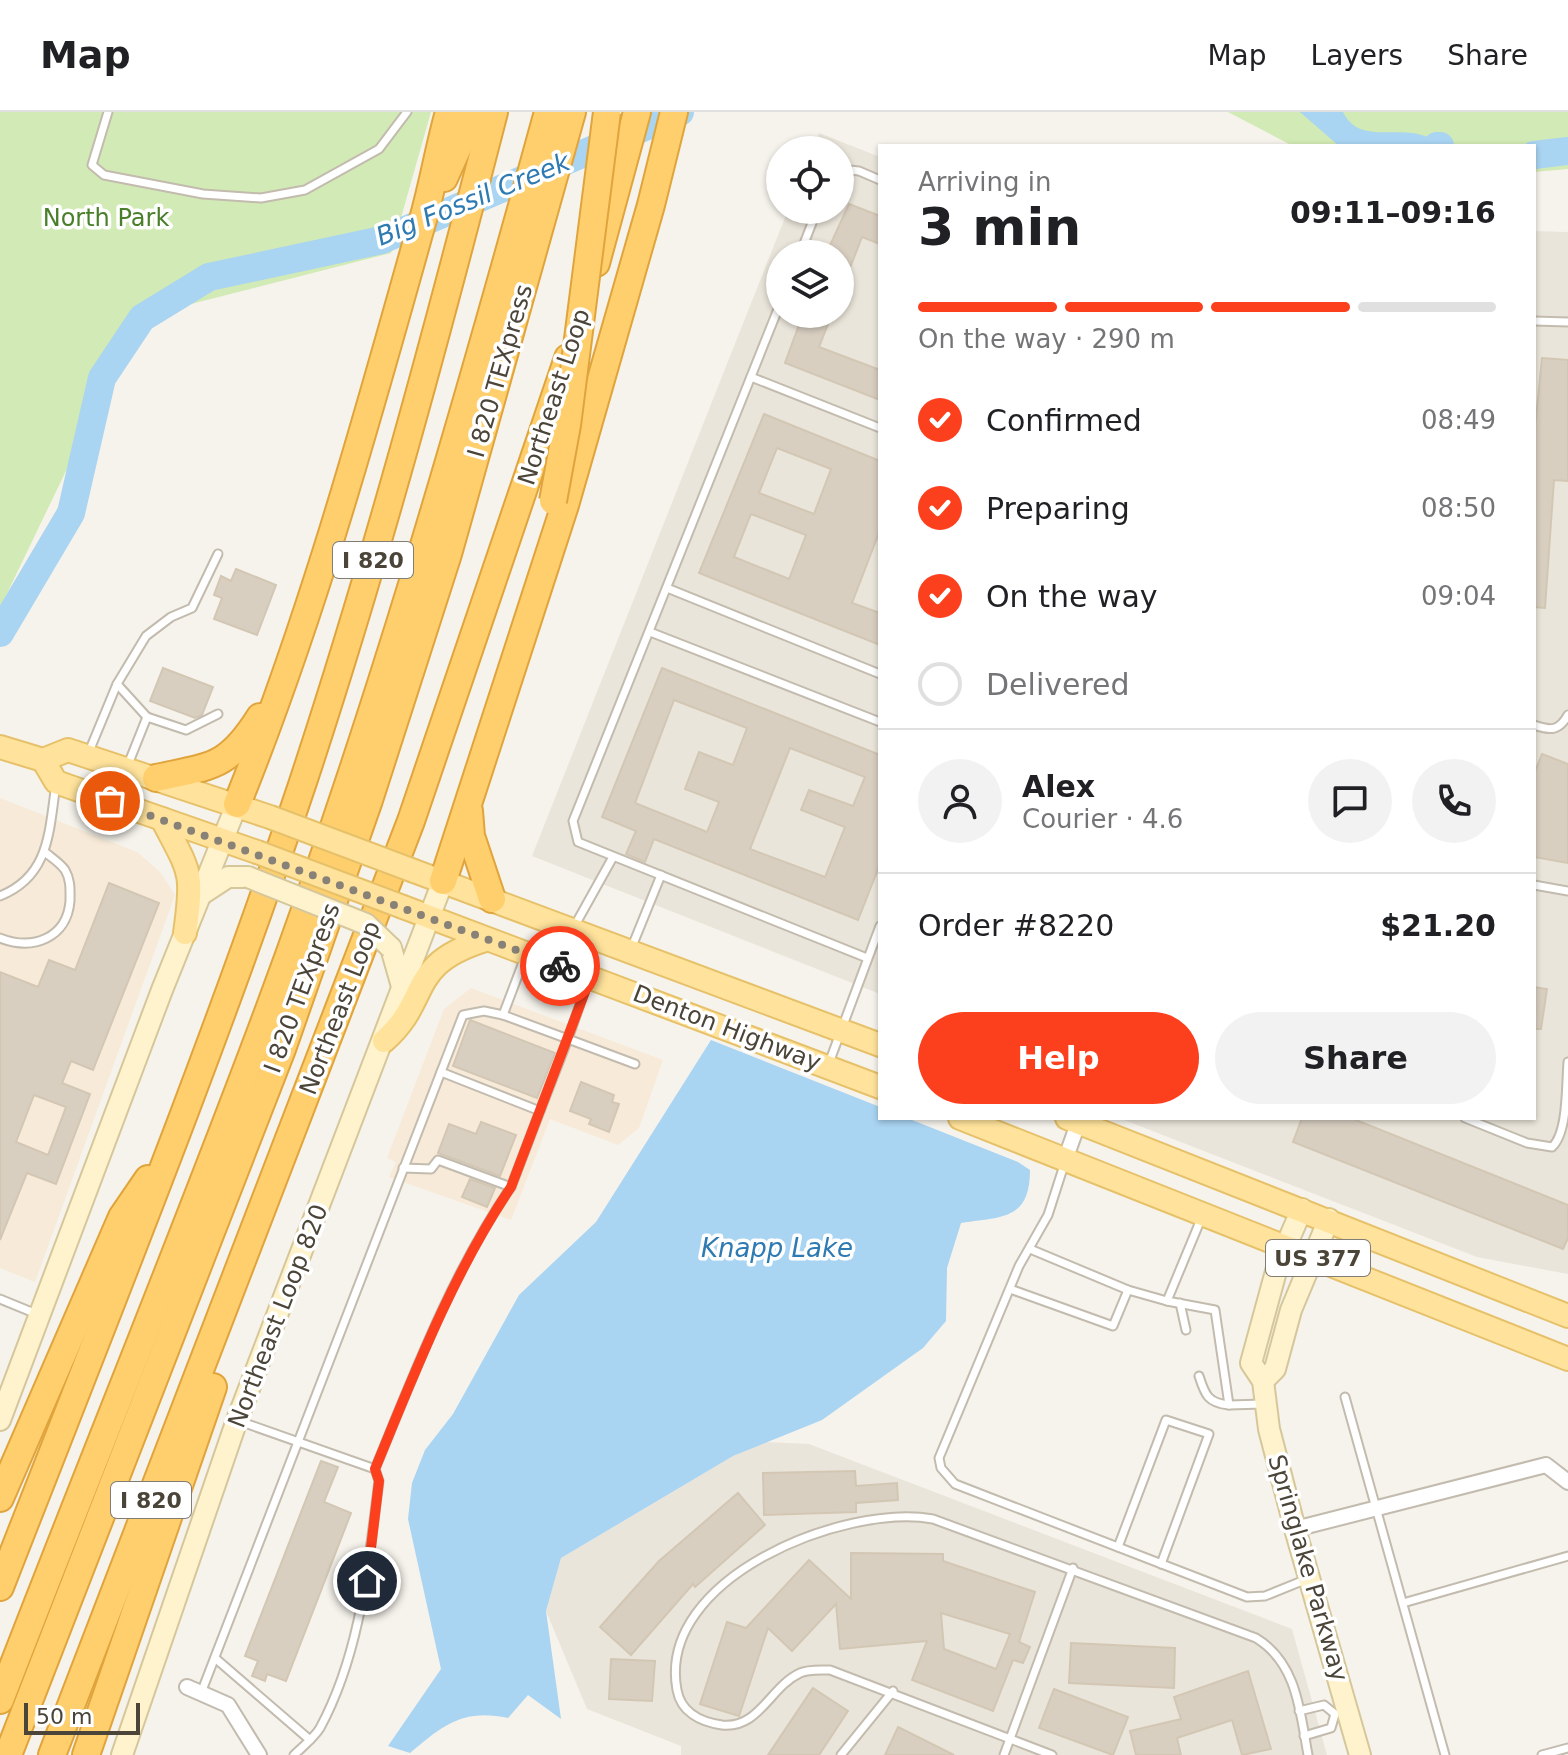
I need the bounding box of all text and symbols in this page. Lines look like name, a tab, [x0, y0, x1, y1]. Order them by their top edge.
text: Map	[40, 33, 131, 77]
text: Map	[1207, 39, 1267, 72]
text: Layers	[1311, 39, 1403, 72]
text: Share	[1447, 39, 1528, 72]
map controls	[766, 136, 854, 328]
button: locate	[766, 136, 854, 224]
water label: Big Fossil Creek	[372, 146, 575, 252]
text: Arriving in	[918, 167, 1052, 197]
text: 09:11–09:16	[1290, 195, 1496, 230]
text: 3 min	[918, 197, 1081, 257]
park label: North Park	[43, 204, 169, 232]
button: layers	[766, 240, 854, 328]
street label: I 820 TEXpress	[462, 281, 538, 461]
street label: Northeast Loop	[512, 305, 596, 489]
text: On the way · 290 m	[918, 324, 1175, 354]
icon: check	[918, 398, 962, 442]
text: Confirmed	[986, 403, 1142, 438]
text: 08:49	[1421, 405, 1496, 435]
icon: check	[918, 486, 962, 530]
text: Preparing	[986, 491, 1130, 526]
text: 08:50	[1421, 493, 1496, 523]
road number: I 820	[333, 542, 413, 578]
icon: check	[918, 574, 962, 618]
text: On the way	[986, 579, 1158, 614]
text: 09:04	[1421, 581, 1496, 611]
text: Delivered	[986, 667, 1130, 702]
button: person	[918, 759, 1002, 843]
button: chat	[1308, 759, 1392, 843]
button: phone	[1412, 759, 1496, 843]
pin	[76, 767, 144, 835]
text: Alex	[1022, 769, 1095, 804]
icon: bag	[88, 779, 132, 823]
text: Courier · 4.6	[1022, 804, 1183, 834]
street label: I 820 TEXpress	[258, 899, 346, 1077]
text: Order #8220	[918, 908, 1114, 943]
text: $21.20	[1380, 908, 1496, 943]
street label: Northeast Loop	[294, 917, 386, 1099]
courier	[520, 926, 600, 1006]
icon: bike	[538, 944, 582, 988]
street label: Denton Highway	[629, 979, 825, 1077]
button: Help	[918, 1012, 1199, 1104]
button: Share	[1215, 1012, 1496, 1104]
street label: Northeast Loop 820	[222, 1200, 334, 1432]
water label: Knapp Lake	[701, 1233, 853, 1263]
road number: US 377	[1266, 1240, 1370, 1276]
street label: Springlake Parkway	[1262, 1451, 1354, 1685]
road number: I 820	[111, 1482, 191, 1518]
pin	[333, 1547, 401, 1615]
icon: home	[345, 1559, 389, 1603]
scale bar	[24, 1699, 140, 1735]
text: 50 m	[36, 1704, 92, 1729]

